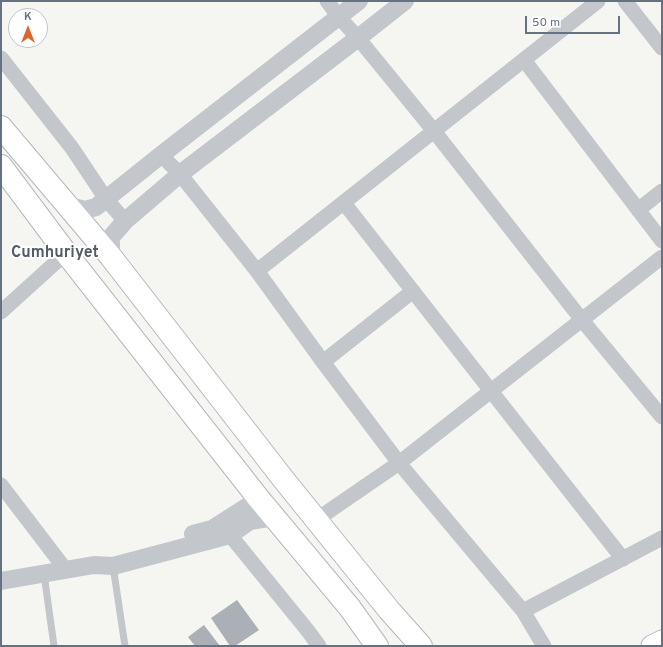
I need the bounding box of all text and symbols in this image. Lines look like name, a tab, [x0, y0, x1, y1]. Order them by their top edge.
north arrow	[8, 8, 48, 48]
scale bar	[527, 8, 622, 34]
text: K	[24, 10, 32, 24]
text: 50 m	[532, 15, 560, 31]
district label: Cumhuriyet	[11, 244, 99, 264]

